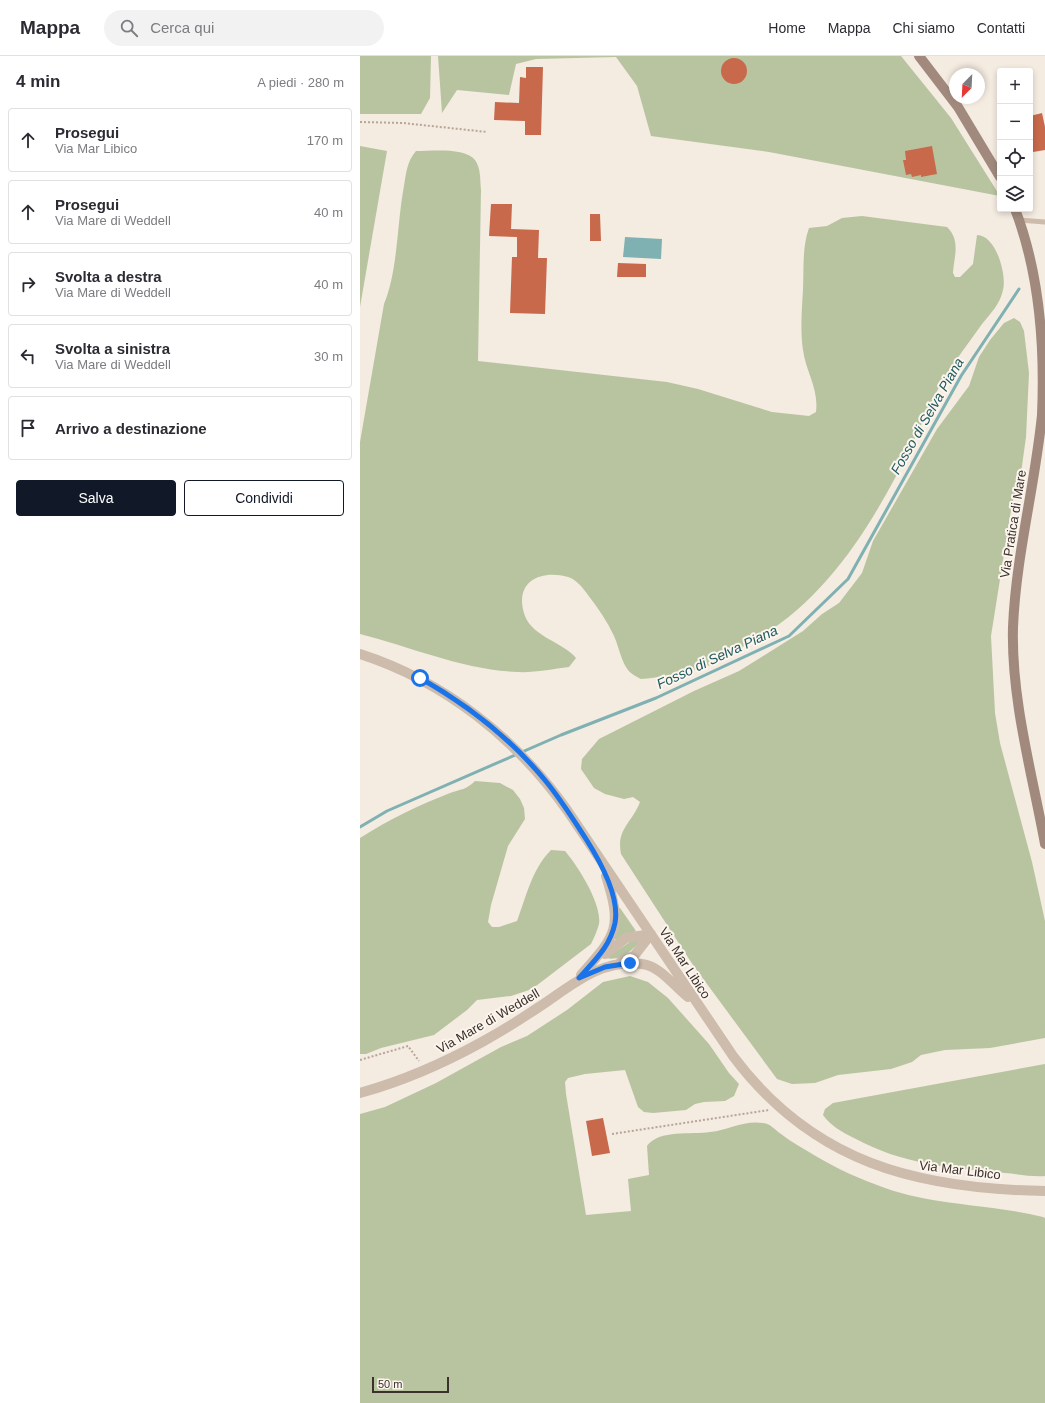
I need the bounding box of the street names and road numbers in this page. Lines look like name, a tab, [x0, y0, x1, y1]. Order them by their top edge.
street label: Via Pratica di Mare	[997, 469, 1029, 579]
street label: Via Mar Libico	[656, 924, 714, 1002]
street label: Via Mare di Weddell	[434, 985, 542, 1056]
street label: Via Mar Libico	[918, 1158, 1002, 1182]

